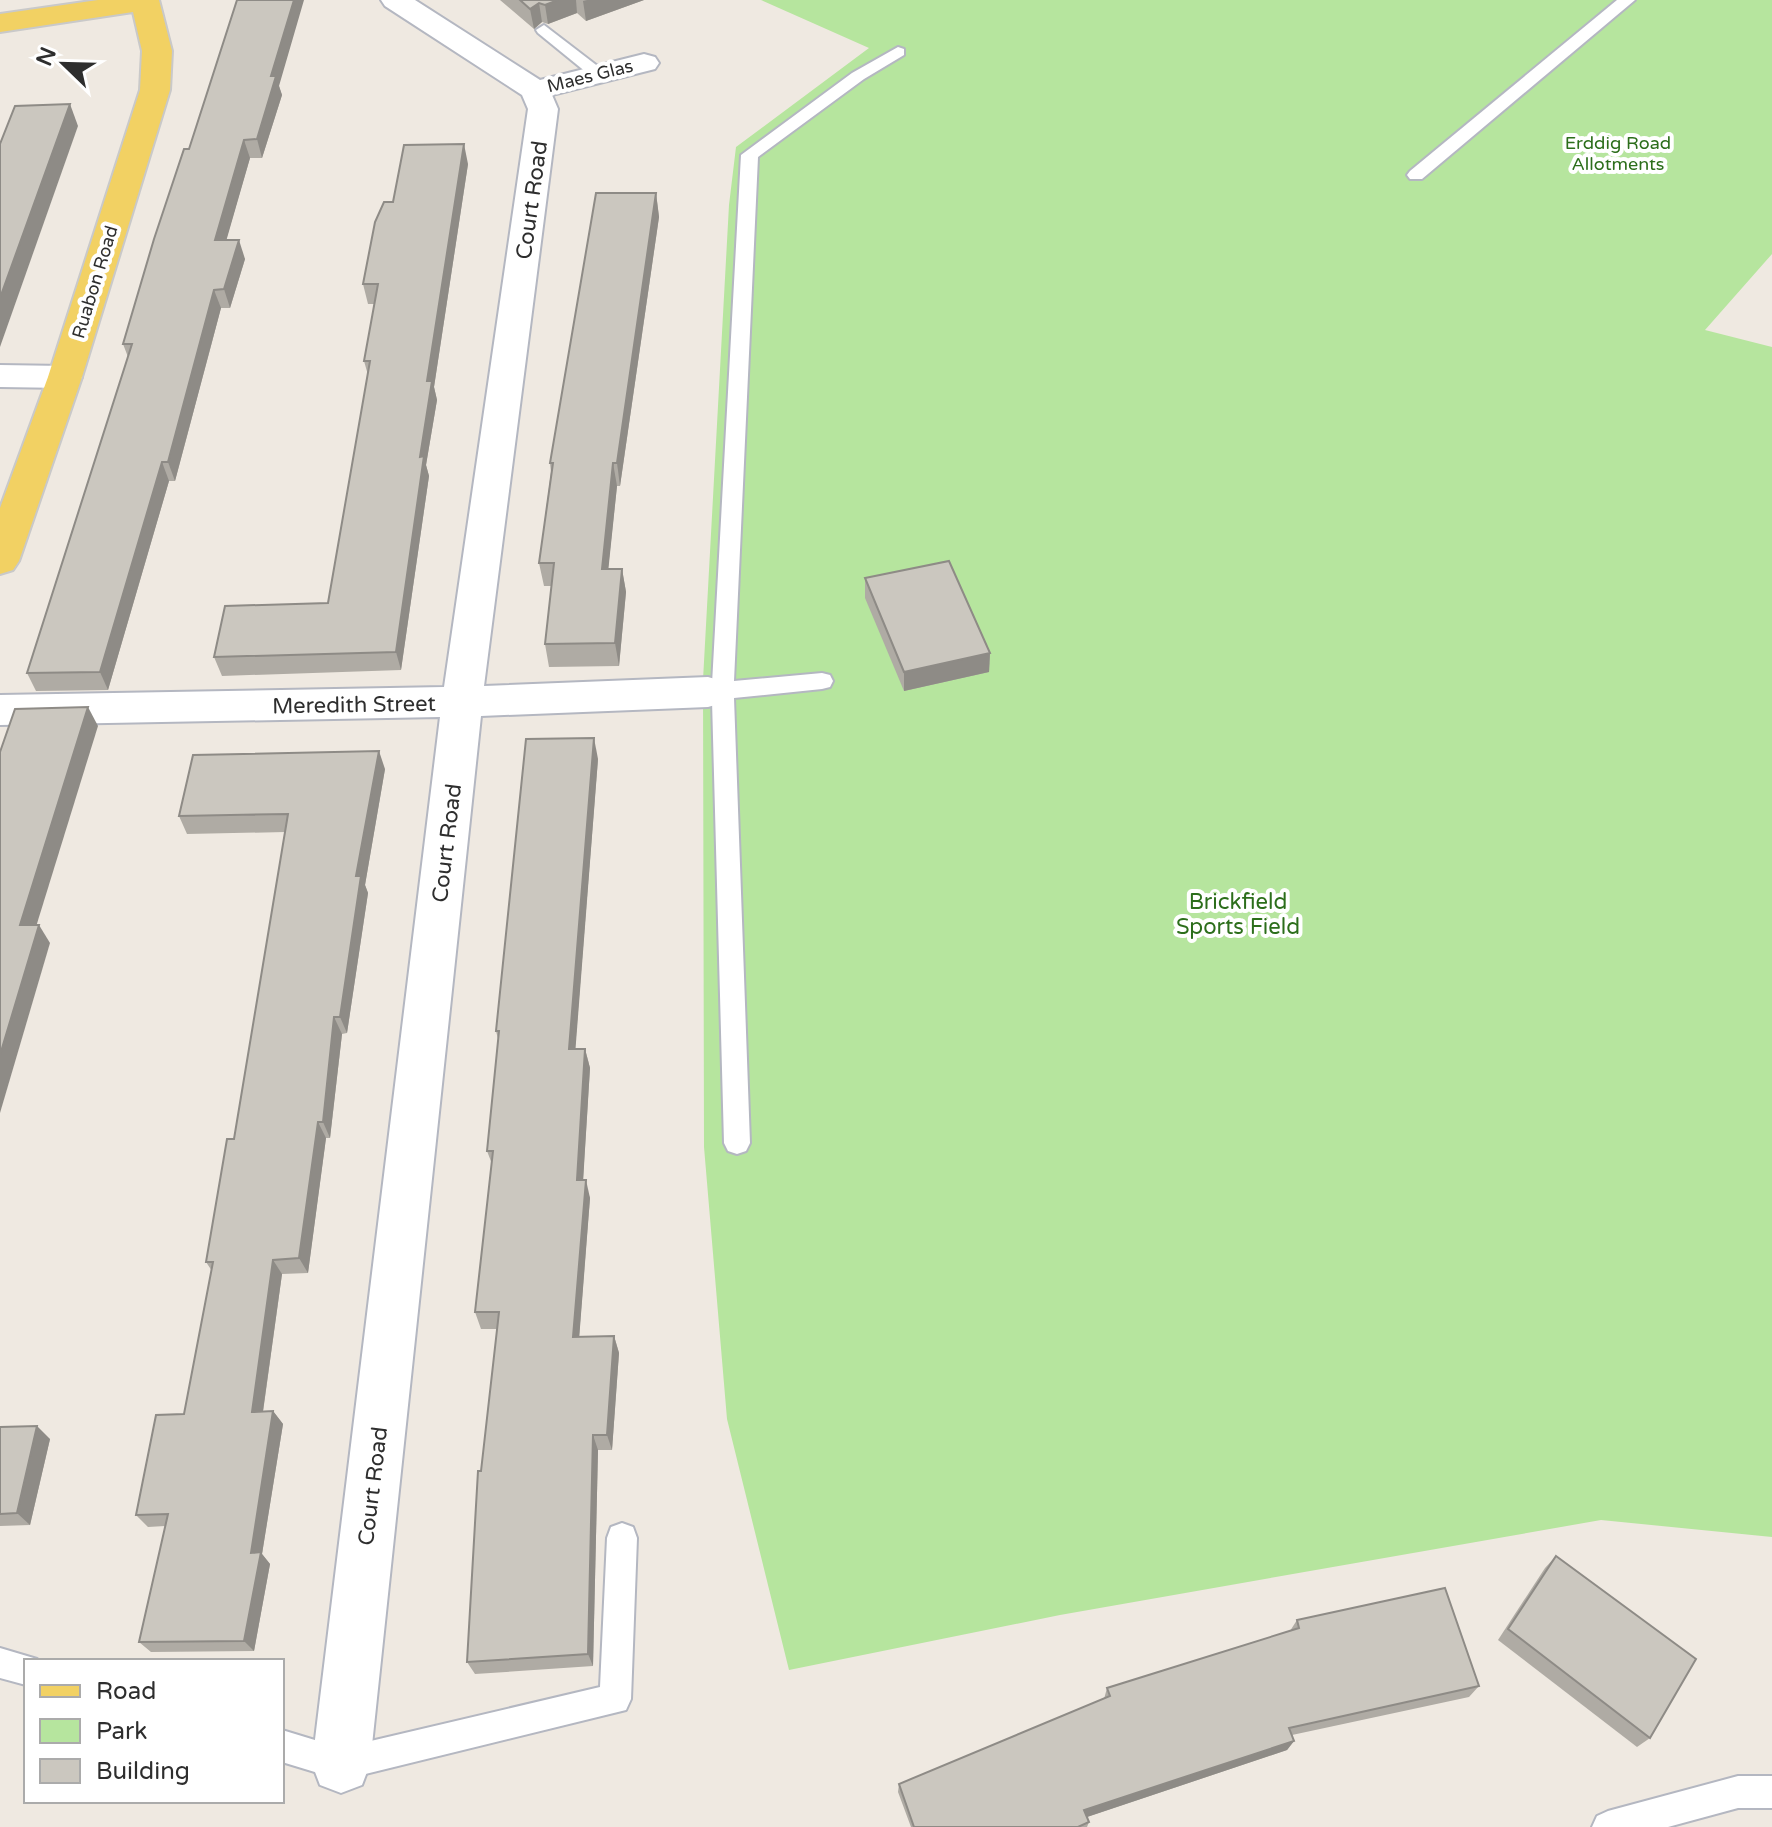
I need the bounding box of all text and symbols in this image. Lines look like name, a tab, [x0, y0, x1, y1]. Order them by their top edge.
north arrow	[24, 24, 104, 104]
text: N	[31, 43, 62, 70]
street label: Maes Glas	[545, 55, 635, 97]
park label: Erddig Road Allotments	[1565, 132, 1671, 175]
street label: Court Road	[511, 139, 553, 261]
street label: Ruabon Road	[67, 223, 123, 341]
street label: Meredith Street	[272, 691, 436, 719]
street label: Court Road	[427, 782, 467, 904]
park label: Brickfield Sports Field	[1176, 889, 1300, 940]
street label: Court Road	[353, 1425, 393, 1547]
legend	[24, 1659, 284, 1803]
text: Road	[96, 1677, 156, 1706]
text: Park	[96, 1717, 147, 1746]
text: Building	[96, 1757, 190, 1786]

